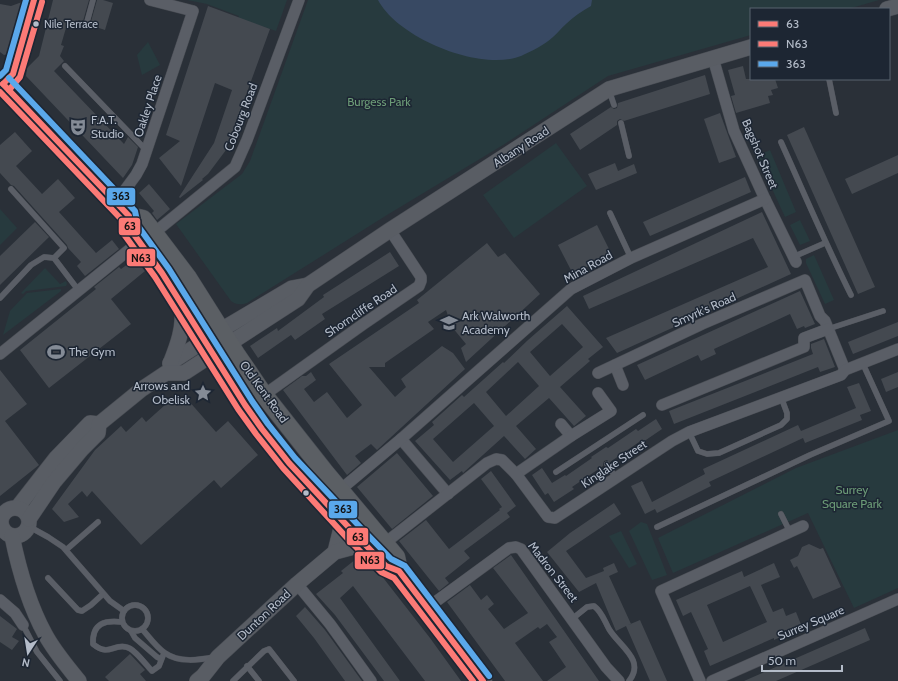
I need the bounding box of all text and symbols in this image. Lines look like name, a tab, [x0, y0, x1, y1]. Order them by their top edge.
legend	[750, 8, 890, 80]
text: 63	[786, 16, 799, 31]
place label: Nile Terrace	[44, 17, 98, 31]
marker: Nile Terrace	[31, 19, 41, 29]
text: N63	[786, 36, 808, 51]
text: 363	[786, 56, 806, 71]
street label: Oakley Place	[130, 73, 165, 139]
street label: Cobourg Road	[221, 81, 260, 153]
park label: Burgess Park	[347, 94, 411, 109]
place label: F.A.T. Studio	[91, 112, 124, 141]
theatre icon: F.A.T. Studio	[68, 117, 88, 137]
street label: Bagshot Street	[739, 117, 782, 191]
street label: Albany Road	[490, 123, 552, 170]
line badge: 363	[106, 187, 136, 206]
text: 363	[112, 189, 130, 203]
line badge: 63	[118, 217, 141, 236]
text: 63	[124, 219, 136, 233]
street label: Mina Road	[561, 247, 615, 286]
line badge: N63	[126, 248, 156, 267]
text: N63	[131, 251, 151, 265]
street label: Shorncliffe Road	[322, 281, 400, 340]
street label: Smyrk's Road	[670, 289, 738, 330]
place label: Ark Walworth Academy	[462, 308, 530, 337]
school or university icon: Ark Walworth Academy	[439, 313, 459, 333]
sports icon: The Gym	[46, 342, 66, 362]
place label: The Gym	[69, 344, 115, 359]
street label: Old Kent Road	[237, 358, 292, 426]
place label: Arrows and Obelisk	[133, 378, 191, 407]
place icon: Arrows and Obelisk	[193, 383, 213, 403]
street label: Kinglake Street	[578, 436, 649, 491]
park label: Surrey Square Park	[822, 482, 883, 511]
unlabelled marker	[301, 488, 311, 498]
line badge: 363	[328, 500, 358, 519]
text: 363	[334, 502, 352, 516]
line badge: 63	[346, 527, 369, 546]
text: 63	[352, 530, 364, 544]
street label: Madron Street	[525, 538, 582, 605]
line badge: N63	[354, 551, 385, 570]
text: N63	[360, 553, 380, 567]
street label: Dunton Road	[234, 586, 293, 643]
street label: Surrey Square	[775, 602, 846, 643]
north arrow	[8, 633, 48, 673]
scale bar	[762, 647, 842, 673]
text: 50 m	[768, 653, 796, 668]
text: N	[21, 655, 31, 670]

